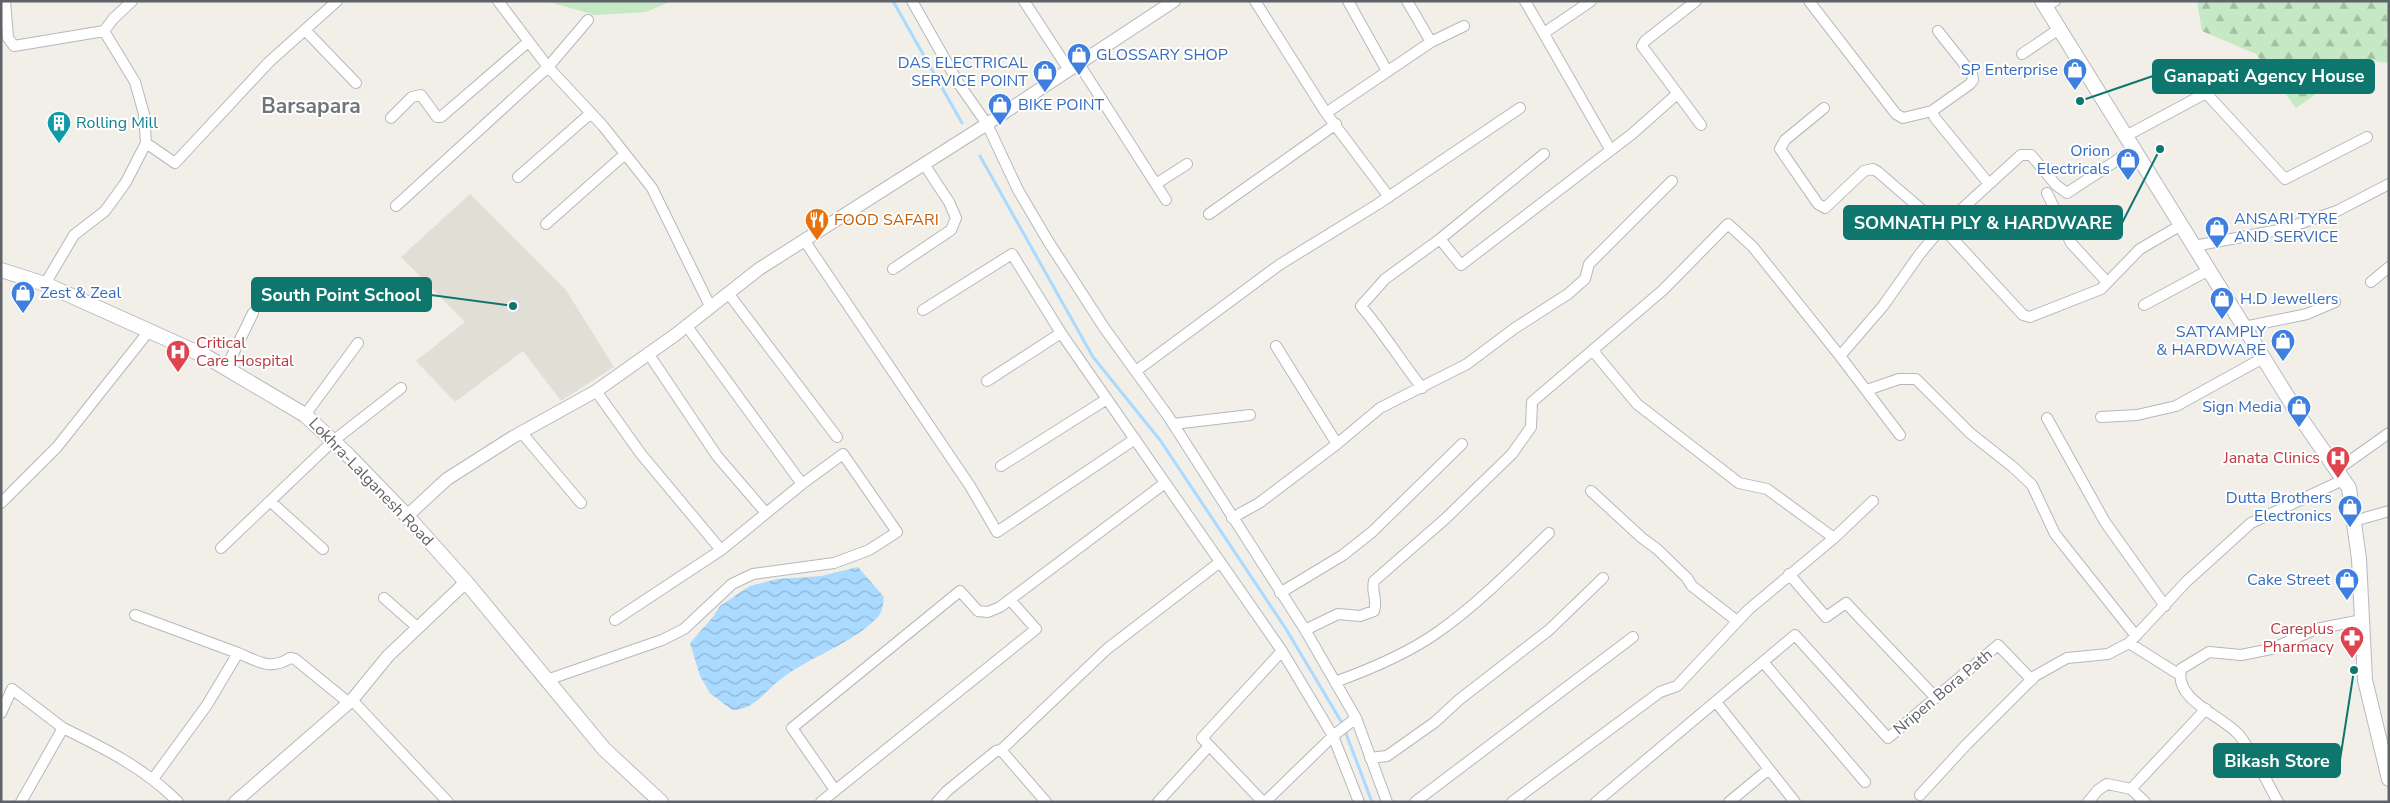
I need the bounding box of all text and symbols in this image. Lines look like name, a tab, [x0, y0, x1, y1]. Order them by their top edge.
shop icon: GLOSSARY SHOP	[1066, 42, 1092, 76]
place label: GLOSSARY SHOP	[1096, 44, 1228, 66]
place label: DAS ELECTRICAL SERVICE POINT	[898, 52, 1028, 92]
shop icon: SP Enterprise	[2062, 57, 2088, 91]
shop icon: DAS ELECTRICAL SERVICE POINT	[1032, 59, 1058, 93]
place label: SP Enterprise	[1961, 59, 2058, 81]
callout: Ganapati Agency House	[2153, 60, 2374, 93]
text: Ganapati Agency House	[2163, 64, 2365, 88]
district label: Barsapara	[261, 92, 361, 120]
shop icon: BIKE POINT	[987, 92, 1013, 126]
place label: BIKE POINT	[1018, 94, 1105, 116]
building icon: Rolling Mill	[46, 110, 72, 144]
place label: Rolling Mill	[76, 112, 158, 134]
place label: Orion Electricals	[2037, 140, 2110, 180]
shop icon: Orion Electricals	[2115, 147, 2141, 181]
callout: SOMNATH PLY & HARDWARE	[1844, 206, 2122, 239]
restaurant icon: FOOD SAFARI	[804, 207, 830, 241]
place label: ANSARI TYRE AND SERVICE	[2234, 208, 2338, 248]
place label: FOOD SAFARI	[834, 209, 939, 231]
text: SOMNATH PLY & HARDWARE	[1854, 211, 2112, 235]
shop icon: ANSARI TYRE AND SERVICE	[2204, 215, 2230, 249]
callout: South Point School	[252, 278, 431, 311]
shop icon: Zest & Zeal	[10, 280, 36, 314]
place label: Zest & Zeal	[40, 282, 121, 304]
text: South Point School	[261, 283, 421, 307]
shop icon: H.D Jewellers	[2209, 286, 2235, 320]
place label: H.D Jewellers	[2240, 288, 2339, 310]
place label: SATYAMPLY & HARDWARE	[2156, 321, 2266, 361]
shop icon: SATYAMPLY & HARDWARE	[2270, 328, 2296, 362]
place label: Critical Care Hospital	[196, 332, 294, 372]
hospital icon: Critical Care Hospital	[165, 339, 191, 373]
shop icon: Sign Media	[2286, 394, 2312, 428]
place label: Sign Media	[2202, 396, 2282, 418]
street label: Lokhra-Lalganesh Road	[304, 413, 438, 551]
hospital icon: Janata Clinics	[2325, 445, 2351, 479]
place label: Janata Clinics	[2222, 447, 2320, 469]
place label: Dutta Brothers Electronics	[2226, 487, 2332, 527]
shop icon: Dutta Brothers Electronics	[2337, 494, 2363, 528]
shop icon: Cake Street	[2334, 567, 2360, 601]
place label: Cake Street	[2247, 569, 2330, 591]
place label: Careplus Pharmacy	[2263, 618, 2335, 658]
pharmacy icon: Careplus Pharmacy	[2339, 625, 2365, 659]
street label: Nripen Bora Path	[1889, 644, 1997, 740]
callout: Bikash Store	[2214, 744, 2340, 777]
text: Bikash Store	[2224, 749, 2330, 773]

